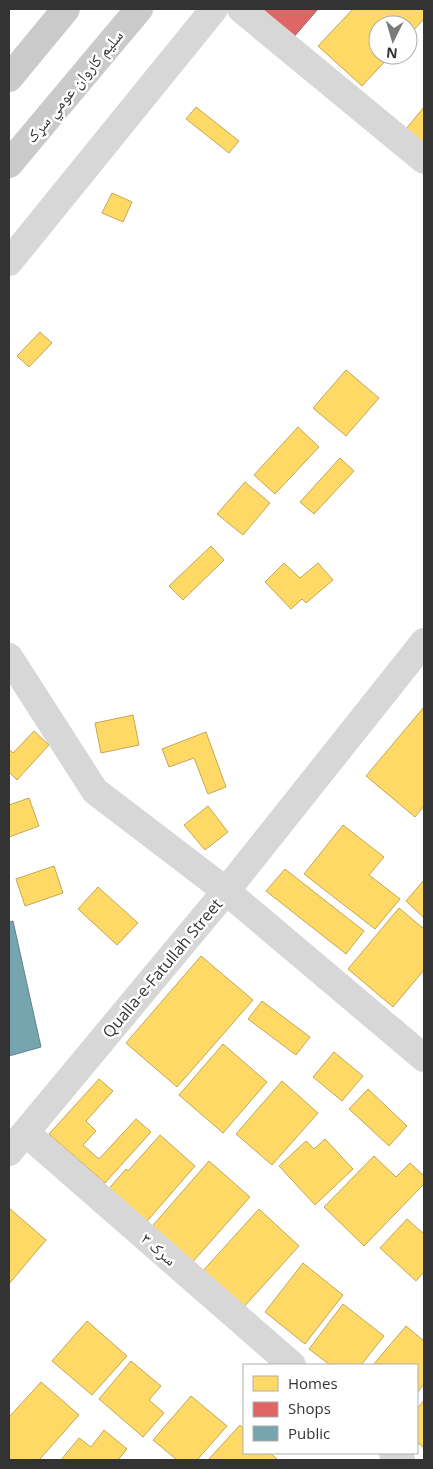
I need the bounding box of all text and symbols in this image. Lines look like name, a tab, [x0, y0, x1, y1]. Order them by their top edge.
north arrow	[368, 15, 418, 65]
street label: سلیم کاروان عومي سړک	[20, 25, 129, 148]
text: N	[385, 43, 398, 63]
street label: Qualla-e-Fatullah Street	[97, 893, 227, 1042]
street label: سرک ۳	[137, 1228, 181, 1270]
legend	[243, 1364, 418, 1454]
text: Homes	[288, 1373, 338, 1393]
text: Shops	[288, 1398, 331, 1418]
text: Public	[288, 1423, 330, 1443]

